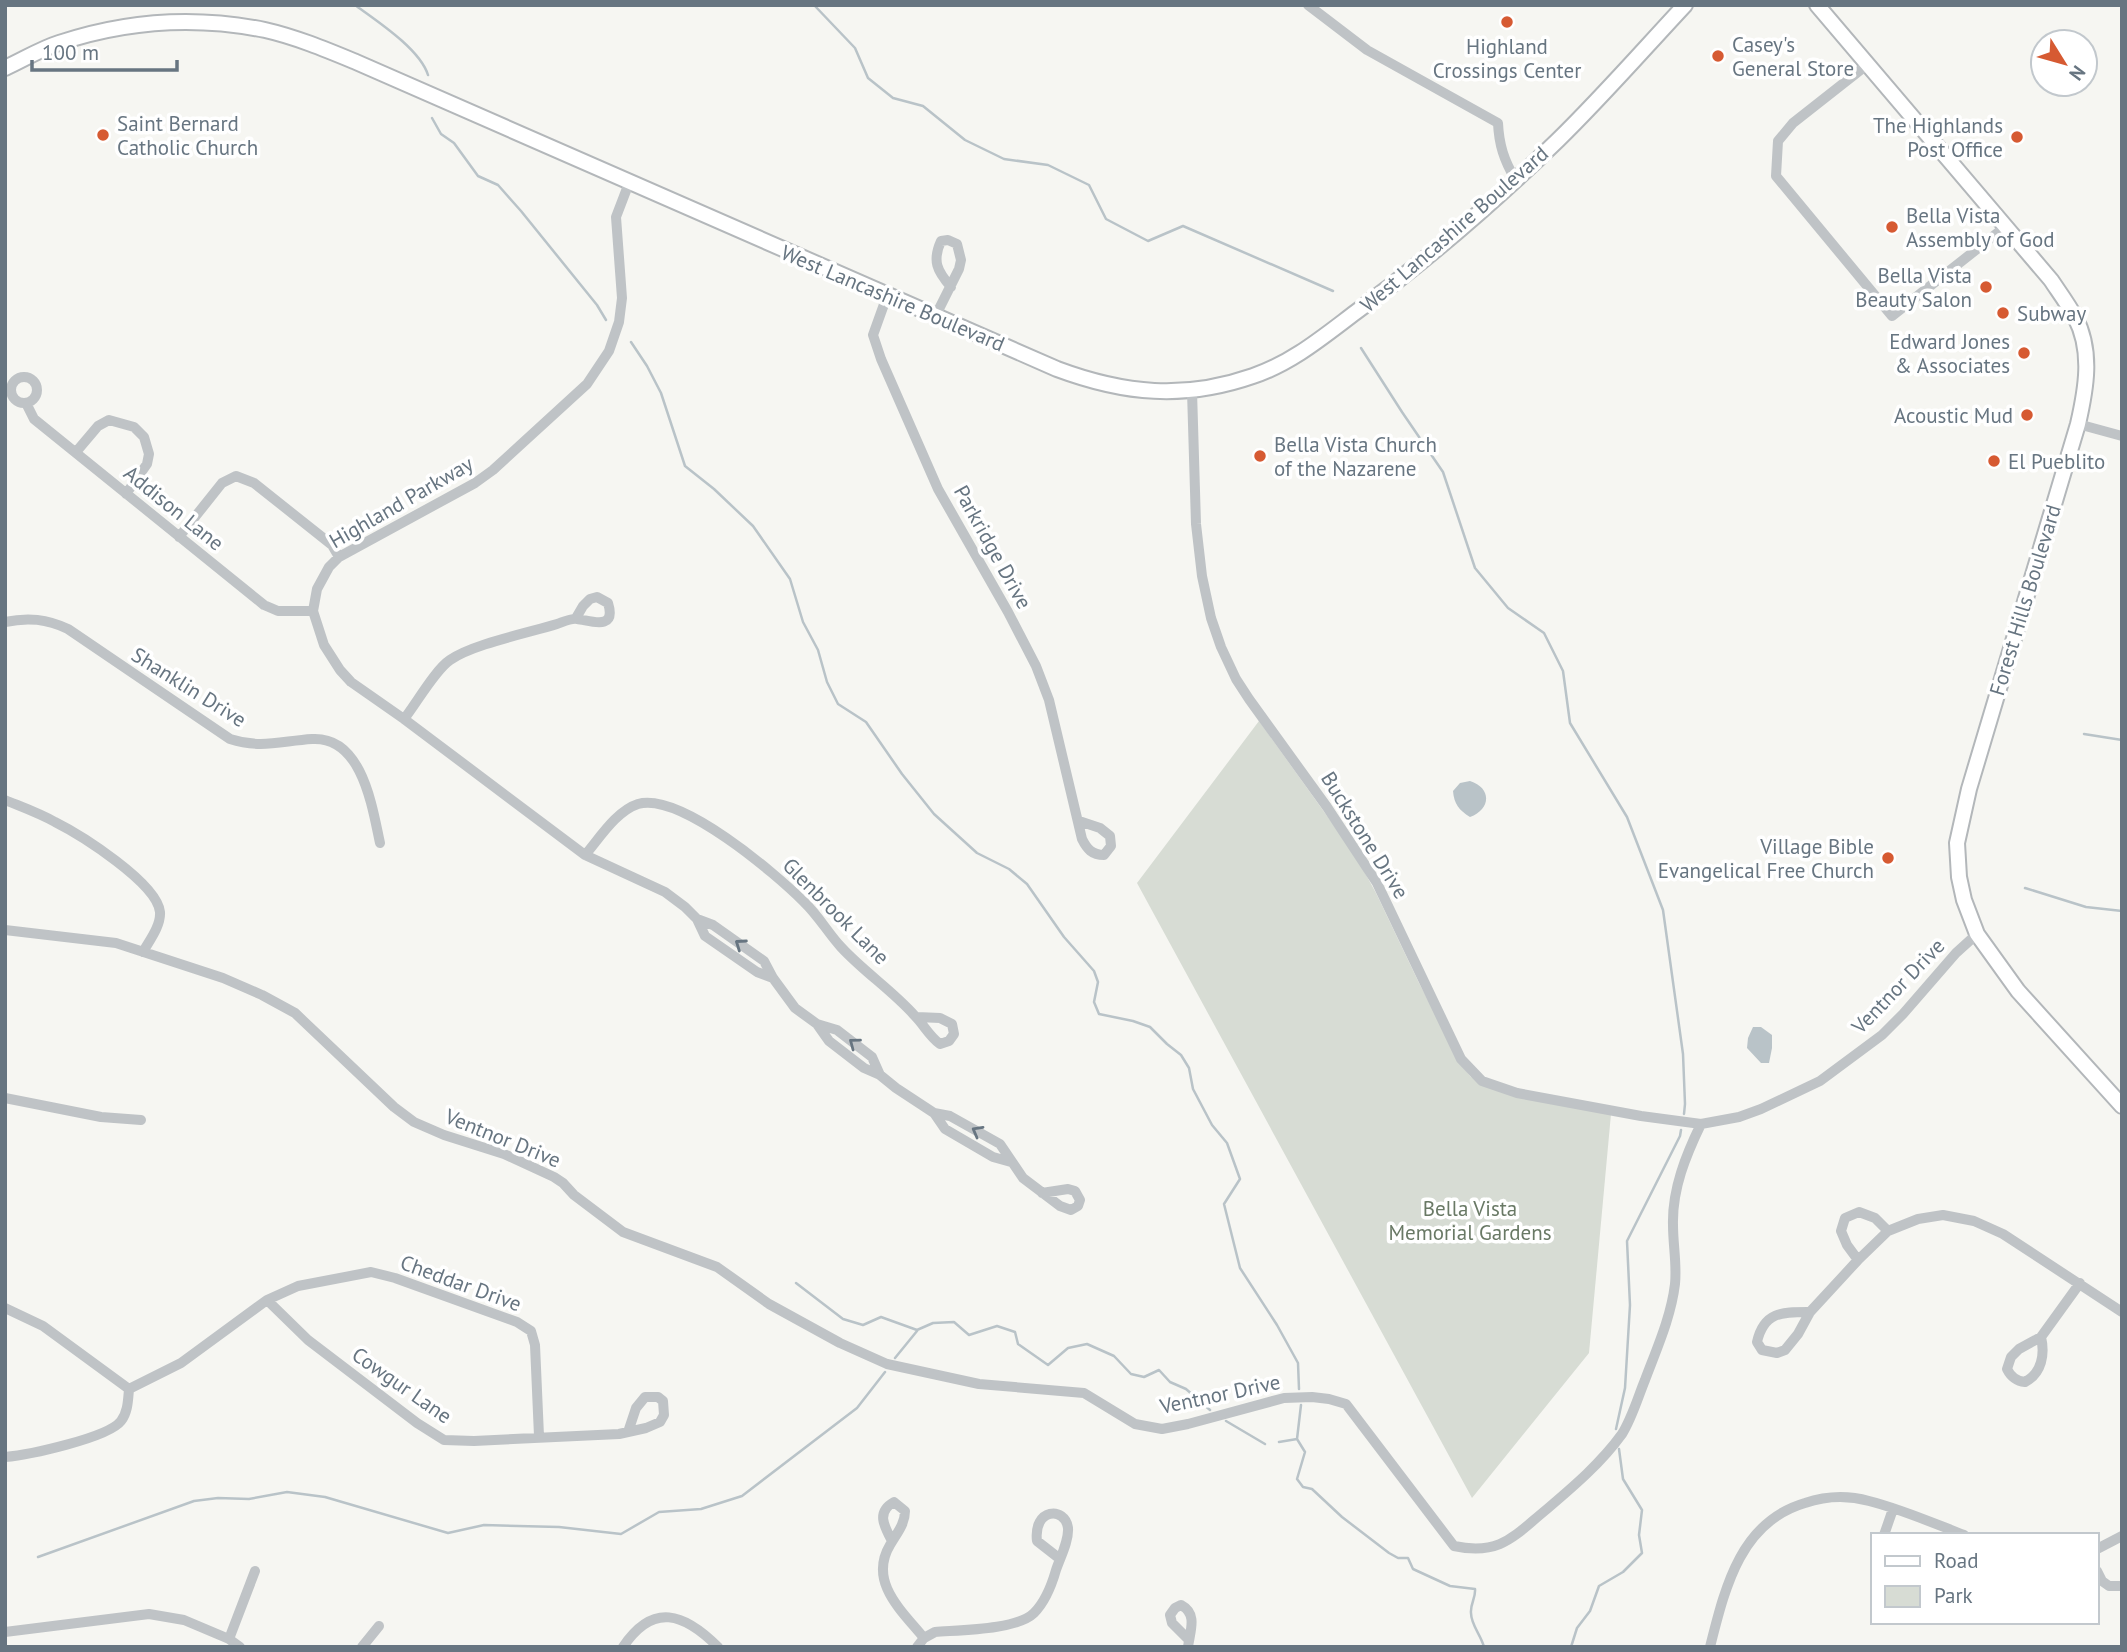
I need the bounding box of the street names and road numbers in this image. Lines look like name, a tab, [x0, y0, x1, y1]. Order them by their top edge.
street label: West Lancashire Boulevard	[1354, 140, 1554, 318]
street label: West Lancashire Boulevard	[777, 239, 1009, 357]
street label: Highland Parkway	[324, 450, 478, 554]
street label: Addison Lane	[119, 460, 229, 556]
street label: Parkridge Drive	[948, 480, 1038, 614]
street label: Forest Hills Boulevard	[1983, 501, 2067, 699]
street label: Shanklin Drive	[127, 641, 251, 733]
street label: Buckstone Drive	[1315, 766, 1415, 904]
street label: Glenbrook Lane	[777, 852, 895, 970]
street label: Ventnor Drive	[1845, 933, 1950, 1040]
street label: Ventnor Drive	[440, 1102, 565, 1173]
street label: Cheddar Drive	[397, 1249, 525, 1317]
street label: Cowgur Lane	[347, 1341, 457, 1429]
street label: Ventnor Drive	[1156, 1368, 1283, 1420]

